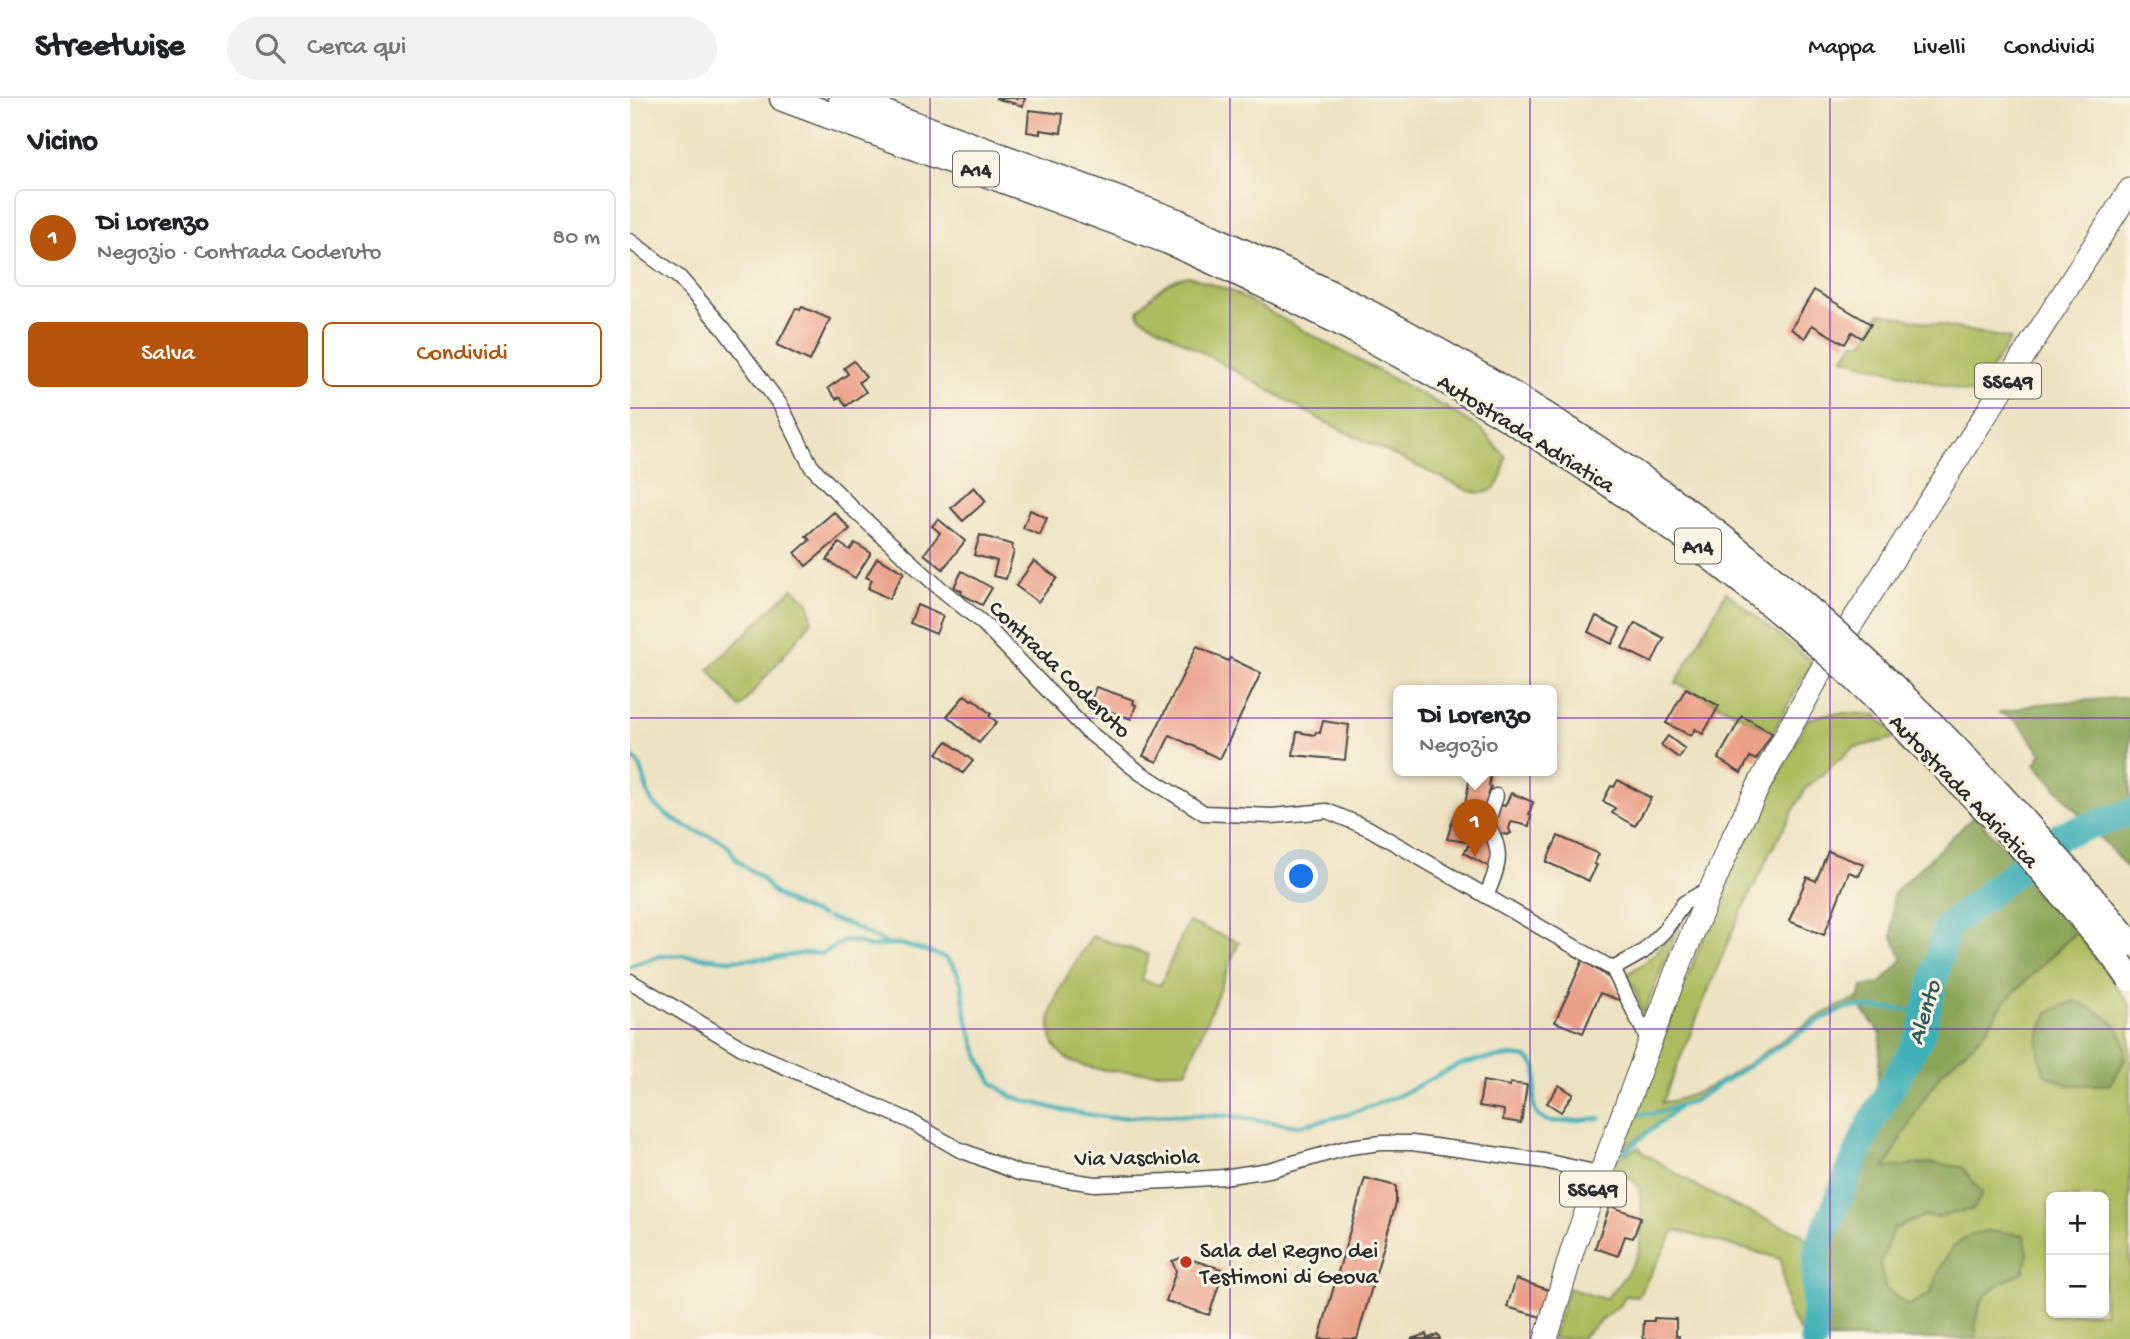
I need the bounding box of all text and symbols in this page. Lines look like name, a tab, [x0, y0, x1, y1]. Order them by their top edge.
search box	[227, 17, 717, 80]
text: Streetwise	[35, 29, 185, 67]
icon: search	[251, 29, 289, 67]
text: Cerca qui	[307, 33, 406, 64]
text: Mappa	[1808, 34, 1875, 63]
text: Livelli	[1913, 34, 1966, 63]
text: Condividi	[2004, 34, 2095, 63]
text: Vicino	[28, 126, 98, 161]
road number: A14	[953, 152, 999, 186]
text: Di Lorenzo	[97, 209, 209, 240]
text: 1	[48, 225, 58, 252]
text: 80 m	[553, 225, 600, 252]
text: Negozio · Contrada Coderuto	[97, 240, 381, 267]
button: Salva	[28, 322, 308, 387]
button: Condividi	[322, 322, 602, 387]
road number: SS649	[1975, 364, 2041, 398]
street label: Autostrada Adriatica	[1431, 369, 1620, 501]
road number: A14	[1675, 528, 1721, 564]
street label: Contrada Coderuto	[982, 596, 1135, 745]
popup	[1393, 685, 1557, 776]
text: Di Lorenzo	[1419, 702, 1531, 733]
street label: Autostrada Adriatica	[1882, 710, 2044, 876]
text: Negozio	[1419, 733, 1498, 760]
pin: 1	[1452, 799, 1498, 857]
your location	[1284, 859, 1318, 893]
water label: Alento	[1903, 976, 1950, 1049]
street label: Via Vaschiola	[1073, 1145, 1201, 1174]
road number: SS649	[1560, 1172, 1626, 1206]
map controls	[2046, 1192, 2109, 1318]
button: +	[2046, 1192, 2109, 1255]
place label: Sala del Regno dei Testimoni di Geova	[1198, 1239, 1380, 1292]
marker: Sala del Regno dei Testimoni di Geova	[1178, 1254, 1194, 1270]
button: −	[2046, 1255, 2109, 1318]

